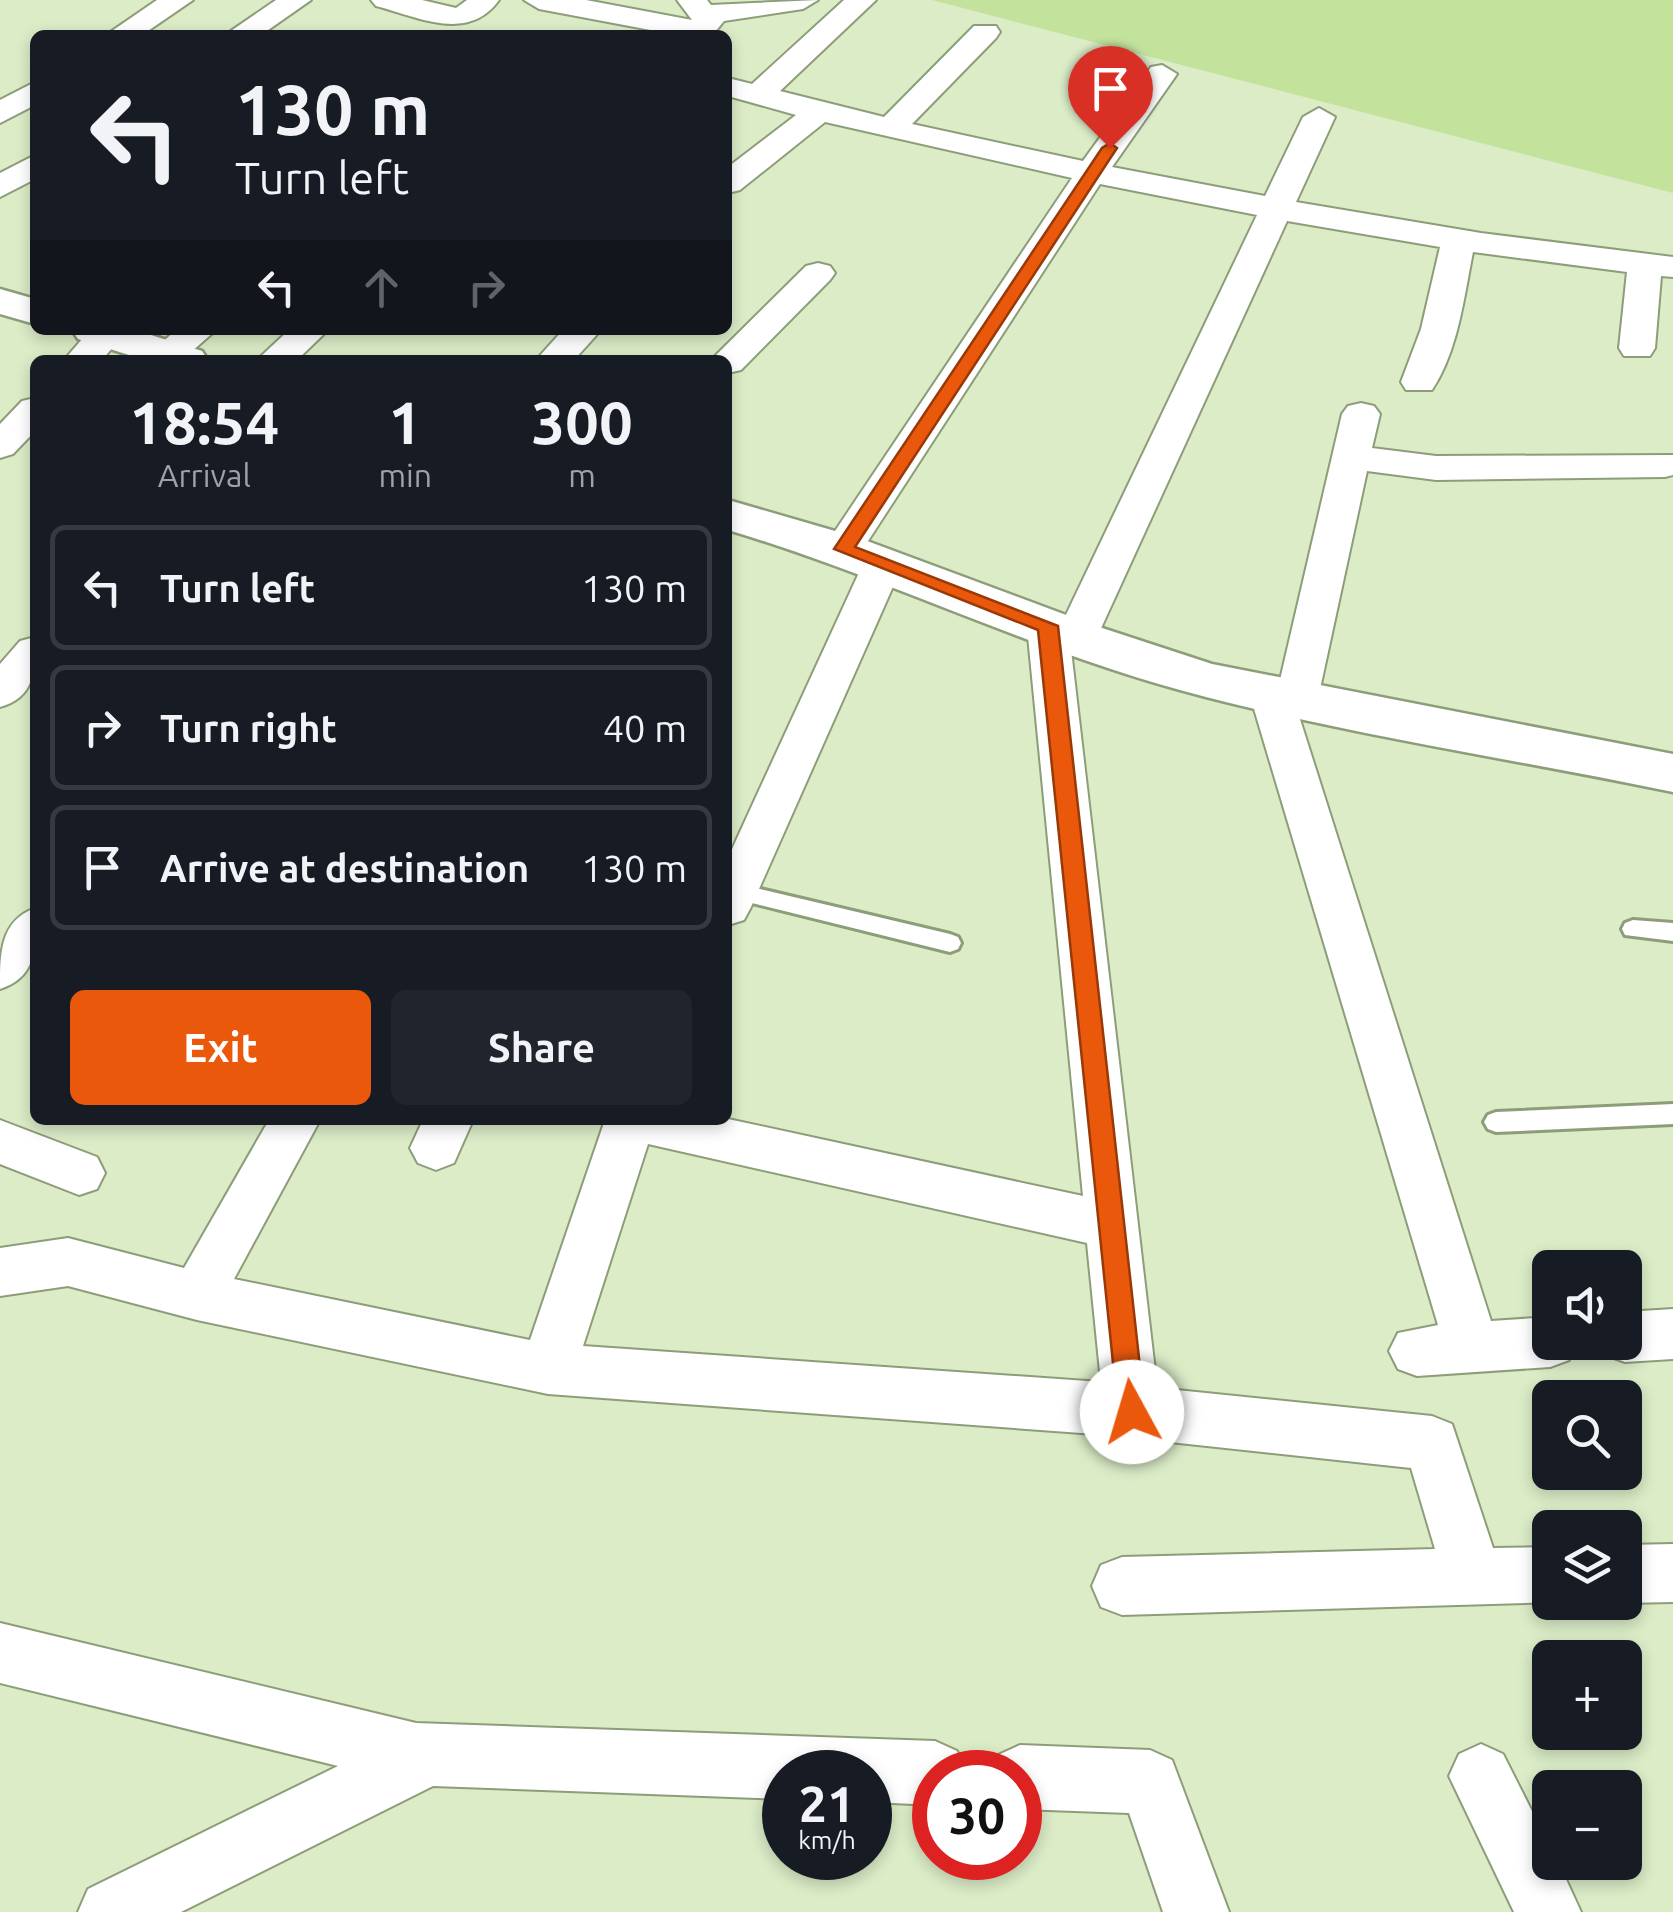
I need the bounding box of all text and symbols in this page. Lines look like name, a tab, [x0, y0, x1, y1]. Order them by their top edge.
pin	[1068, 46, 1153, 149]
icon: arrive	[1083, 61, 1138, 116]
icon: left	[70, 70, 200, 200]
text: 130 m	[235, 70, 430, 148]
text: Turn left	[235, 152, 409, 203]
icon: left	[249, 260, 304, 315]
icon: ahead	[354, 260, 409, 315]
icon: right	[459, 260, 514, 315]
text: 18:54	[129, 388, 279, 455]
text: 1	[388, 388, 422, 455]
text: 300	[531, 388, 633, 455]
text: Arrival	[158, 457, 251, 493]
text: min	[378, 457, 432, 493]
text: m	[568, 457, 596, 493]
icon: left	[75, 560, 130, 615]
text: Turn left	[160, 567, 315, 609]
text: 130 m	[581, 567, 687, 609]
icon: right	[75, 700, 130, 755]
text: Turn right	[160, 707, 337, 749]
text: 40 m	[603, 707, 687, 749]
icon: arrive	[75, 840, 130, 895]
text: Arrive at destination	[160, 847, 529, 889]
text: 130 m	[581, 847, 687, 889]
button: Exit	[70, 990, 371, 1105]
button: Share	[391, 990, 692, 1105]
map controls	[1532, 1250, 1642, 1880]
button: sound	[1532, 1250, 1642, 1360]
position arrow	[1080, 1360, 1184, 1464]
button: search	[1532, 1380, 1642, 1490]
button: layers	[1532, 1510, 1642, 1620]
button: +	[1532, 1640, 1642, 1750]
speed limit sign: 30	[912, 1750, 1042, 1880]
button: −	[1532, 1770, 1642, 1880]
text: 21	[799, 1775, 855, 1831]
text: km/h	[798, 1826, 856, 1854]

